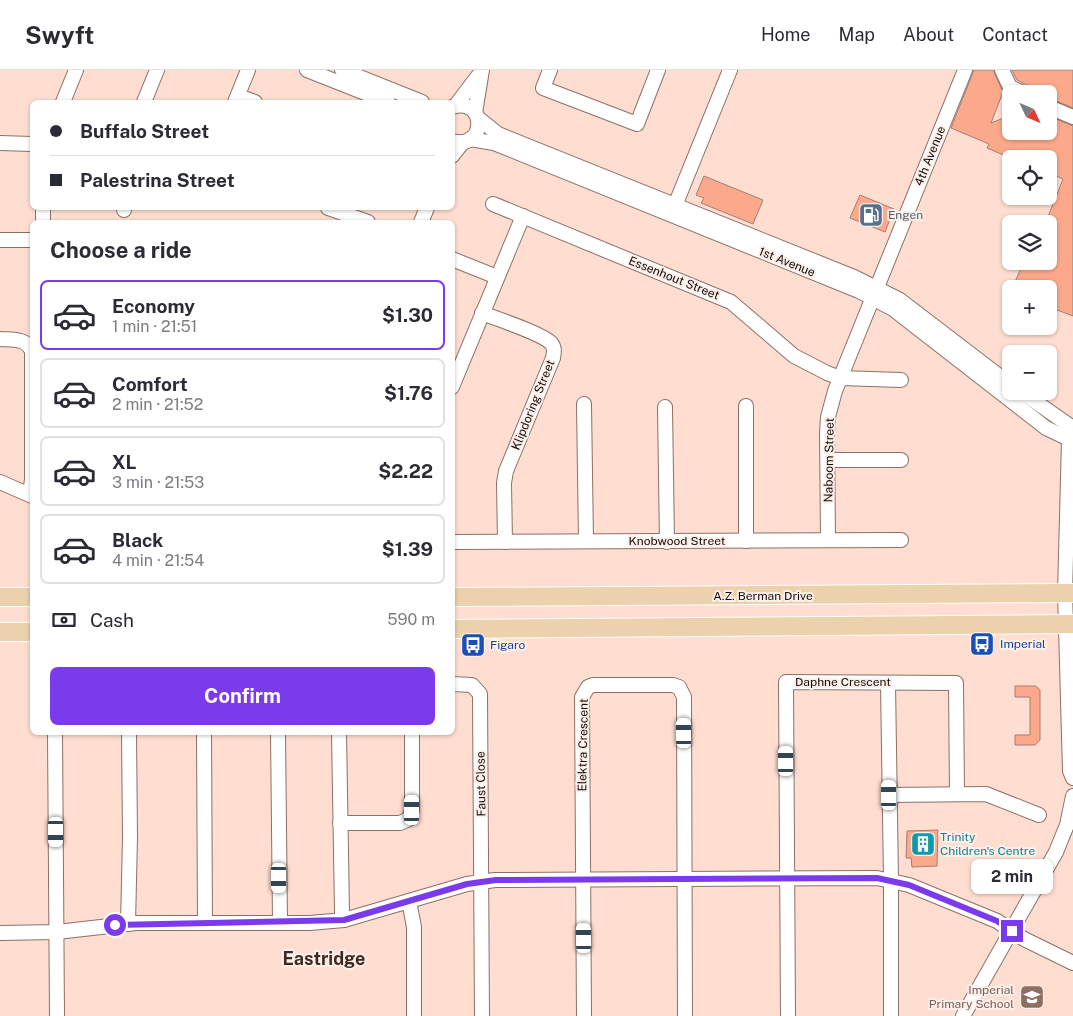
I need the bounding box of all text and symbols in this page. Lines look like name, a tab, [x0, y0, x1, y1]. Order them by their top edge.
text: Swyft	[25, 21, 94, 49]
text: Home	[761, 24, 811, 45]
text: Map	[839, 24, 875, 45]
text: About	[903, 24, 954, 45]
text: Contact	[982, 24, 1048, 45]
north arrow	[1002, 85, 1058, 140]
map controls	[1002, 85, 1057, 400]
text: Buffalo Street	[80, 120, 209, 142]
street label: 4th Avenue	[912, 124, 948, 188]
button: locate	[1002, 150, 1057, 205]
text: Palestrina Street	[80, 169, 235, 191]
fuel station icon: Engen	[858, 202, 884, 228]
place label: Engen	[888, 208, 923, 222]
button: layers	[1002, 215, 1057, 270]
text: Choose a ride	[50, 237, 192, 263]
street label: 1st Avenue	[757, 244, 817, 280]
street label: Essenhout Street	[627, 253, 722, 303]
button: +	[1002, 280, 1057, 335]
icon: car	[52, 293, 97, 338]
text: Economy	[112, 295, 195, 317]
text: $1.30	[382, 304, 433, 326]
text: 1 min · 21:51	[112, 317, 197, 336]
button: −	[1002, 345, 1057, 400]
street label: Klipdoring Street	[509, 358, 558, 452]
icon: car	[52, 371, 97, 416]
text: Comfort	[112, 373, 188, 395]
text: $1.76	[384, 382, 433, 404]
text: 2 min · 21:52	[112, 395, 203, 414]
street label: Naboom Street	[821, 417, 837, 502]
icon: car	[52, 449, 97, 494]
text: XL	[112, 451, 137, 473]
text: $2.22	[378, 460, 433, 482]
text: 3 min · 21:53	[112, 473, 204, 492]
icon: car	[52, 527, 97, 572]
text: Black	[112, 529, 163, 551]
street label: Knobwood Street	[629, 534, 726, 548]
text: $1.39	[382, 538, 433, 560]
text: 4 min · 21:54	[112, 551, 204, 570]
street label: A.Z. Berman Drive	[713, 589, 813, 603]
icon: cash	[50, 606, 78, 634]
text: Cash	[90, 609, 134, 631]
text: 590 m	[387, 610, 435, 629]
bus stop icon: Imperial	[969, 631, 995, 657]
bus stop icon: Figaro	[460, 632, 486, 658]
place label: Imperial	[1000, 637, 1046, 651]
place label: Figaro	[490, 638, 526, 652]
button: Confirm	[50, 667, 435, 725]
street label: Daphne Crescent	[795, 675, 891, 689]
street label: Elektra Crescent	[575, 698, 591, 792]
car	[676, 718, 691, 748]
car	[778, 746, 793, 776]
street label: Faust Close	[473, 751, 489, 817]
car	[881, 780, 896, 810]
car	[404, 795, 419, 825]
car	[48, 817, 63, 847]
place label: Trinity Children's Centre	[940, 830, 1035, 858]
building icon: Trinity Children's Centre	[910, 831, 936, 857]
callout: 2 min	[971, 858, 1053, 894]
car	[271, 863, 286, 893]
text: 2 min	[991, 867, 1033, 886]
route start	[104, 914, 126, 936]
route end	[1001, 920, 1023, 942]
car	[576, 923, 591, 953]
district label: Eastridge	[283, 948, 365, 969]
place label: Imperial Primary School	[929, 983, 1014, 1011]
school or university icon: Imperial Primary School	[1019, 984, 1045, 1010]

